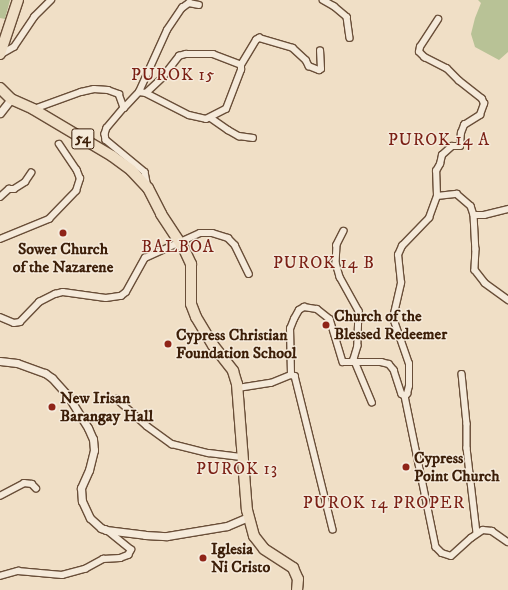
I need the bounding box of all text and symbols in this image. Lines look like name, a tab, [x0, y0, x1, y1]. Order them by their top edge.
district label: PUROK 15	[131, 66, 215, 86]
road number: 54	[71, 126, 95, 152]
district label: PUROK 14 A	[388, 131, 490, 151]
marker: Sower Church of the Nazarene	[58, 228, 68, 238]
district label: BALBOA	[141, 238, 215, 258]
place label: Sower Church of the Nazarene	[13, 239, 113, 277]
district label: PUROK 14 B	[273, 254, 375, 274]
place label: Church of the Blessed Redeemer	[334, 306, 447, 344]
marker: Church of the Blessed Redeemer	[321, 320, 331, 330]
place label: Cypress Christian Foundation School	[176, 325, 297, 363]
marker: Cypress Christian Foundation School	[163, 339, 173, 349]
place label: New Irisan Barangay Hall	[60, 388, 153, 426]
marker: New Irisan Barangay Hall	[47, 402, 57, 412]
place label: Cypress Point Church	[414, 448, 500, 486]
district label: PUROK 13	[196, 460, 278, 480]
marker: Cypress Point Church	[401, 462, 411, 472]
district label: PUROK 14 PROPER	[303, 494, 465, 514]
place label: Iglesia Ni Cristo	[211, 539, 270, 577]
marker: Iglesia Ni Cristo	[198, 553, 208, 563]

